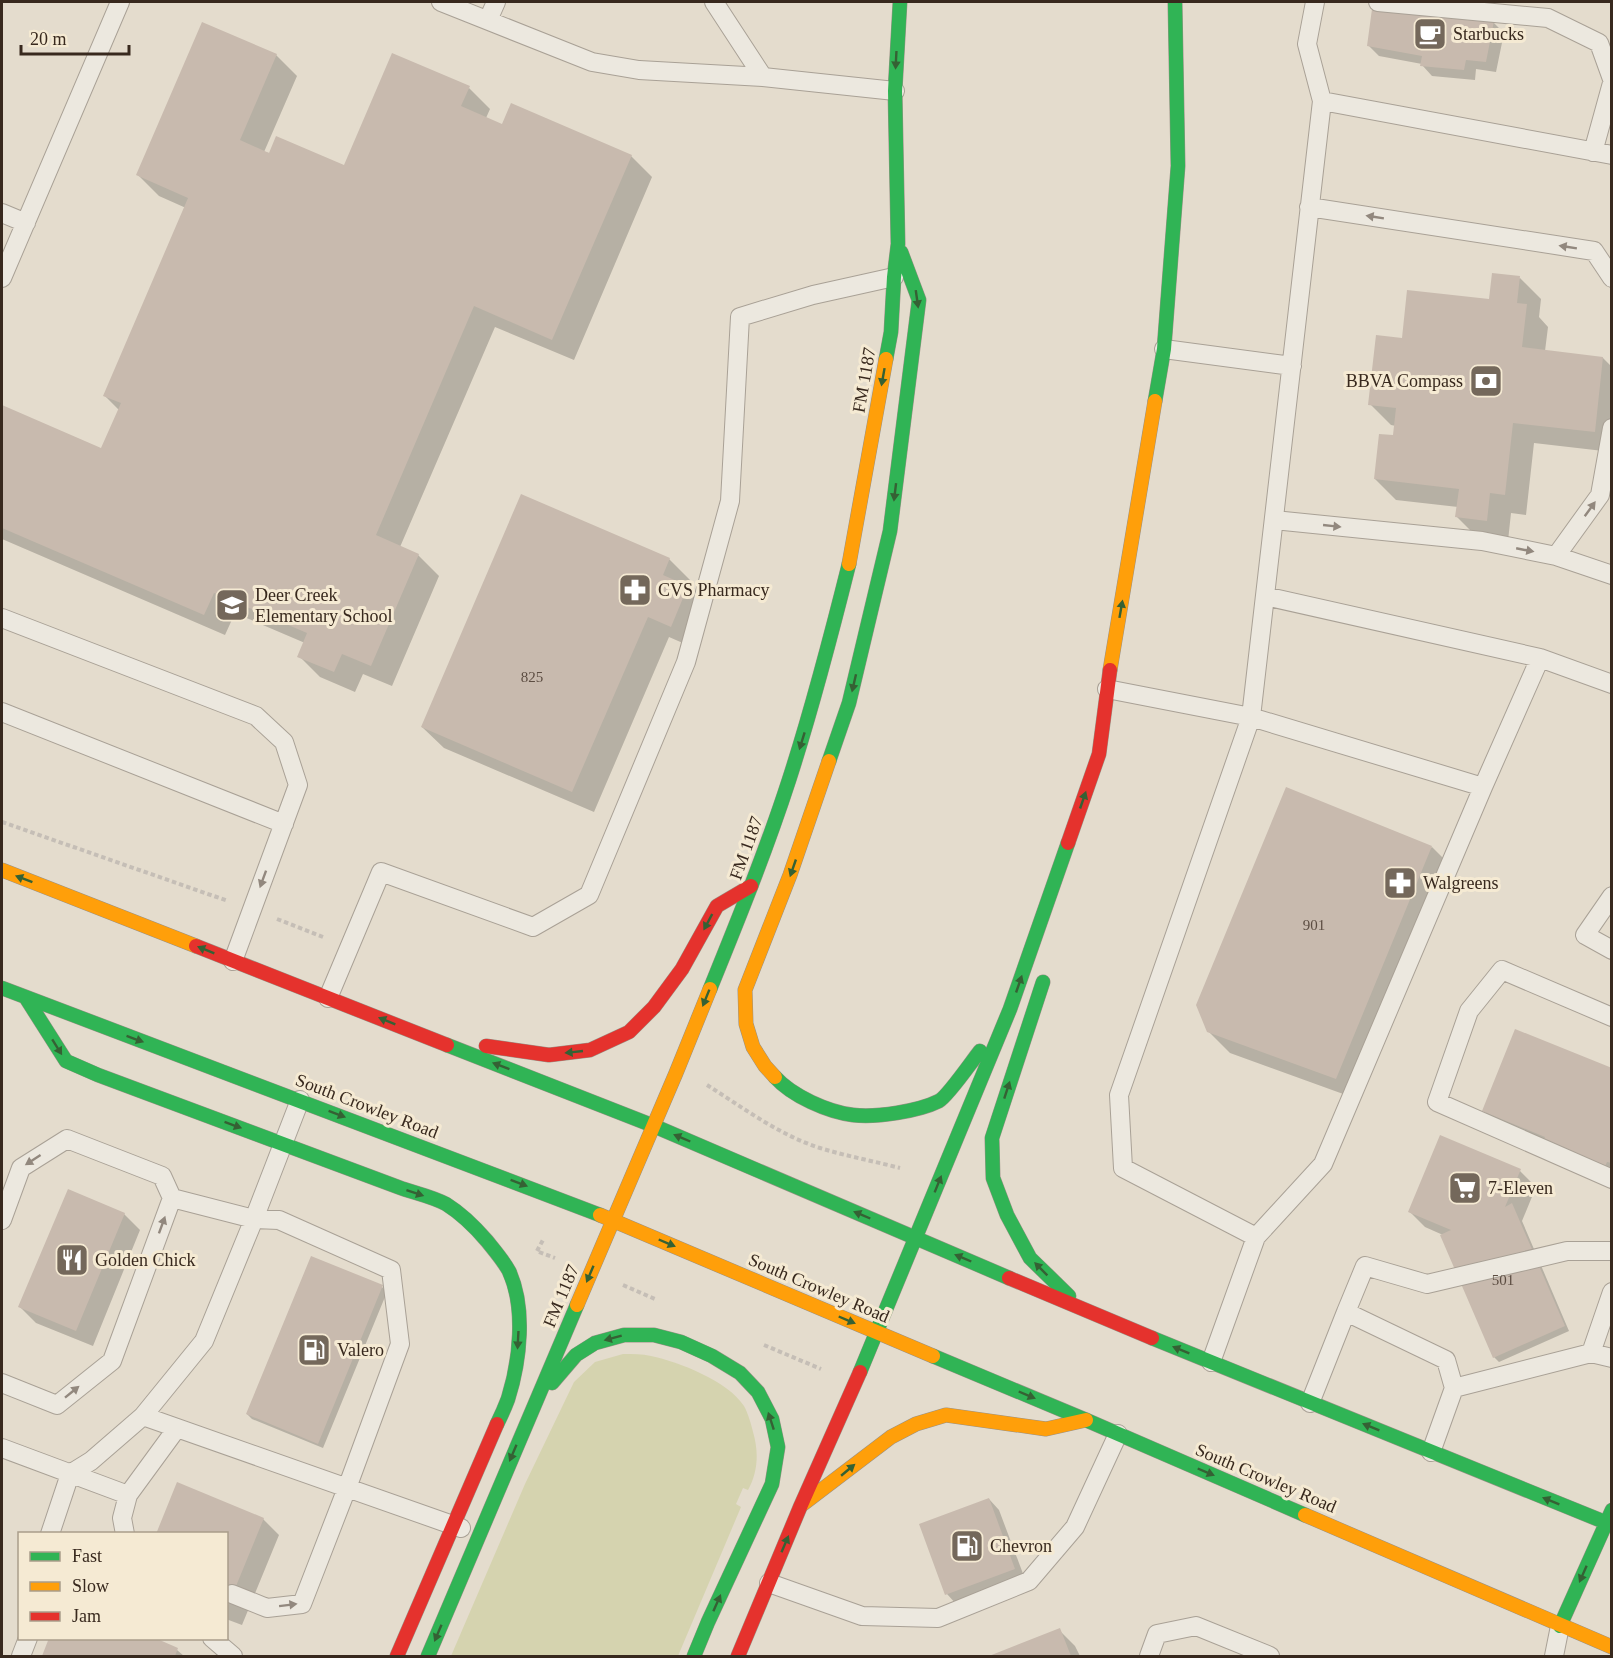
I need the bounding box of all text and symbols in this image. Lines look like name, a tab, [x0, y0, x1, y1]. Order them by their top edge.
cafe icon: Starbucks	[1412, 16, 1448, 52]
scale bar	[21, 18, 129, 56]
place label: Starbucks	[1453, 24, 1524, 44]
text: 20 m	[30, 29, 67, 49]
one-way arrow	[892, 50, 901, 69]
one-way arrow	[1365, 213, 1384, 222]
one-way arrow	[1558, 243, 1577, 252]
one-way arrow	[912, 290, 921, 309]
street label: FM 1187	[848, 346, 880, 414]
bank icon: BBVA Compass	[1468, 363, 1504, 399]
one-way arrow	[878, 368, 887, 387]
place label: BBVA Compass	[1346, 371, 1463, 391]
one-way arrow	[890, 483, 899, 502]
one-way arrow	[1584, 501, 1596, 517]
one-way arrow	[1323, 521, 1342, 531]
one-way arrow	[1516, 546, 1535, 555]
pharmacy icon: CVS Pharmacy	[617, 572, 653, 608]
place label: CVS Pharmacy	[658, 580, 770, 600]
place label: Deer Creek Elementary School	[255, 585, 392, 626]
school or university icon: Deer Creek Elementary School	[214, 587, 250, 623]
one-way arrow	[1117, 599, 1126, 618]
house number: 825	[521, 669, 543, 685]
one-way arrow	[848, 674, 858, 692]
one-way arrow	[797, 732, 806, 750]
one-way arrow	[1078, 790, 1088, 808]
street label: FM 1187	[725, 814, 767, 882]
one-way arrow	[787, 859, 797, 877]
pharmacy icon: Walgreens	[1382, 865, 1418, 901]
one-way arrow	[258, 870, 268, 888]
place label: Walgreens	[1423, 873, 1499, 893]
one-way arrow	[15, 874, 33, 883]
one-way arrow	[703, 914, 713, 931]
house number: 901	[1303, 917, 1325, 933]
one-way arrow	[196, 945, 214, 955]
one-way arrow	[1014, 975, 1024, 993]
one-way arrow	[701, 990, 711, 1008]
one-way arrow	[378, 1016, 396, 1026]
one-way arrow	[126, 1034, 144, 1044]
one-way arrow	[52, 1039, 63, 1056]
one-way arrow	[565, 1047, 584, 1057]
one-way arrow	[492, 1061, 510, 1071]
street label: South Crowley Road	[293, 1070, 441, 1142]
one-way arrow	[1003, 1081, 1013, 1099]
one-way arrow	[328, 1110, 346, 1119]
one-way arrow	[224, 1121, 242, 1130]
one-way arrow	[673, 1133, 691, 1143]
one-way arrow	[25, 1155, 42, 1166]
supermarket icon: 7-Eleven	[1447, 1170, 1483, 1206]
one-way arrow	[934, 1175, 943, 1193]
place label: 7-Eleven	[1488, 1178, 1553, 1198]
one-way arrow	[511, 1179, 529, 1189]
one-way arrow	[407, 1189, 425, 1198]
one-way arrow	[852, 1210, 870, 1220]
one-way arrow	[157, 1216, 167, 1234]
one-way arrow	[659, 1238, 677, 1248]
restaurant icon: Golden Chick	[54, 1242, 90, 1278]
street label: South Crowley Road	[746, 1249, 892, 1327]
place label: Golden Chick	[95, 1250, 196, 1270]
one-way arrow	[954, 1253, 972, 1262]
street label: FM 1187	[539, 1262, 583, 1330]
one-way arrow	[1035, 1263, 1049, 1277]
one-way arrow	[585, 1265, 595, 1283]
house number: 501	[1492, 1272, 1514, 1288]
one-way arrow	[838, 1315, 856, 1325]
one-way arrow	[514, 1331, 523, 1350]
fuel station icon: Valero	[296, 1332, 332, 1368]
one-way arrow	[604, 1334, 622, 1343]
place label: Valero	[337, 1340, 384, 1360]
one-way arrow	[1172, 1345, 1190, 1355]
one-way arrow	[64, 1386, 80, 1399]
one-way arrow	[1018, 1390, 1036, 1400]
one-way arrow	[766, 1412, 776, 1430]
one-way arrow	[1361, 1422, 1379, 1432]
street label: South Crowley Road	[1193, 1439, 1339, 1517]
one-way arrow	[508, 1444, 517, 1462]
one-way arrow	[840, 1464, 855, 1477]
one-way arrow	[1197, 1467, 1215, 1477]
one-way arrow	[1542, 1496, 1560, 1506]
fuel station icon: Chevron	[949, 1528, 985, 1564]
legend	[18, 1532, 228, 1640]
one-way arrow	[780, 1535, 790, 1553]
place label: Chevron	[990, 1536, 1052, 1556]
text: Fast	[72, 1546, 102, 1566]
one-way arrow	[1578, 1566, 1588, 1584]
text: Slow	[72, 1576, 109, 1596]
one-way arrow	[712, 1593, 722, 1611]
one-way arrow	[278, 1601, 297, 1610]
text: Jam	[72, 1606, 101, 1626]
one-way arrow	[433, 1624, 442, 1642]

